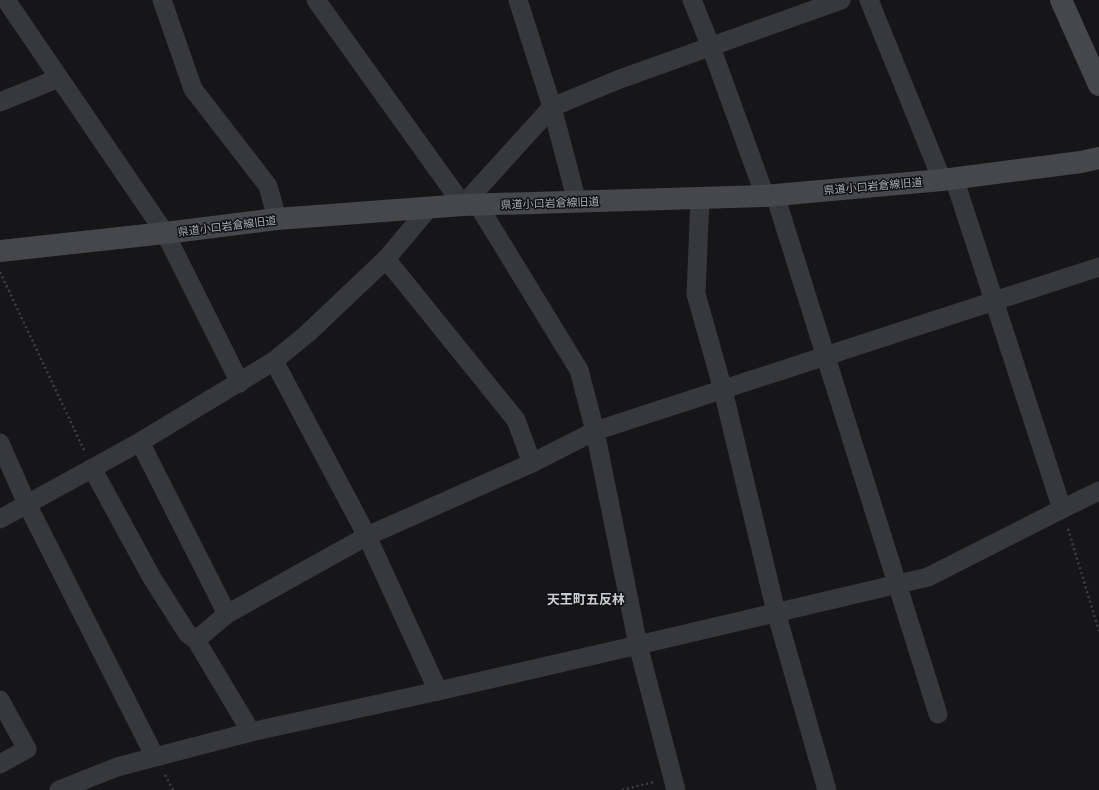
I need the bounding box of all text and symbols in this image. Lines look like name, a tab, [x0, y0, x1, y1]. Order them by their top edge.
street label: 県道小口岩倉線旧道	[823, 176, 923, 197]
street label: 県道小口岩倉線旧道	[500, 195, 600, 212]
street label: 県道小口岩倉線旧道	[177, 214, 277, 239]
district label: 天王町五反林	[547, 592, 625, 608]

